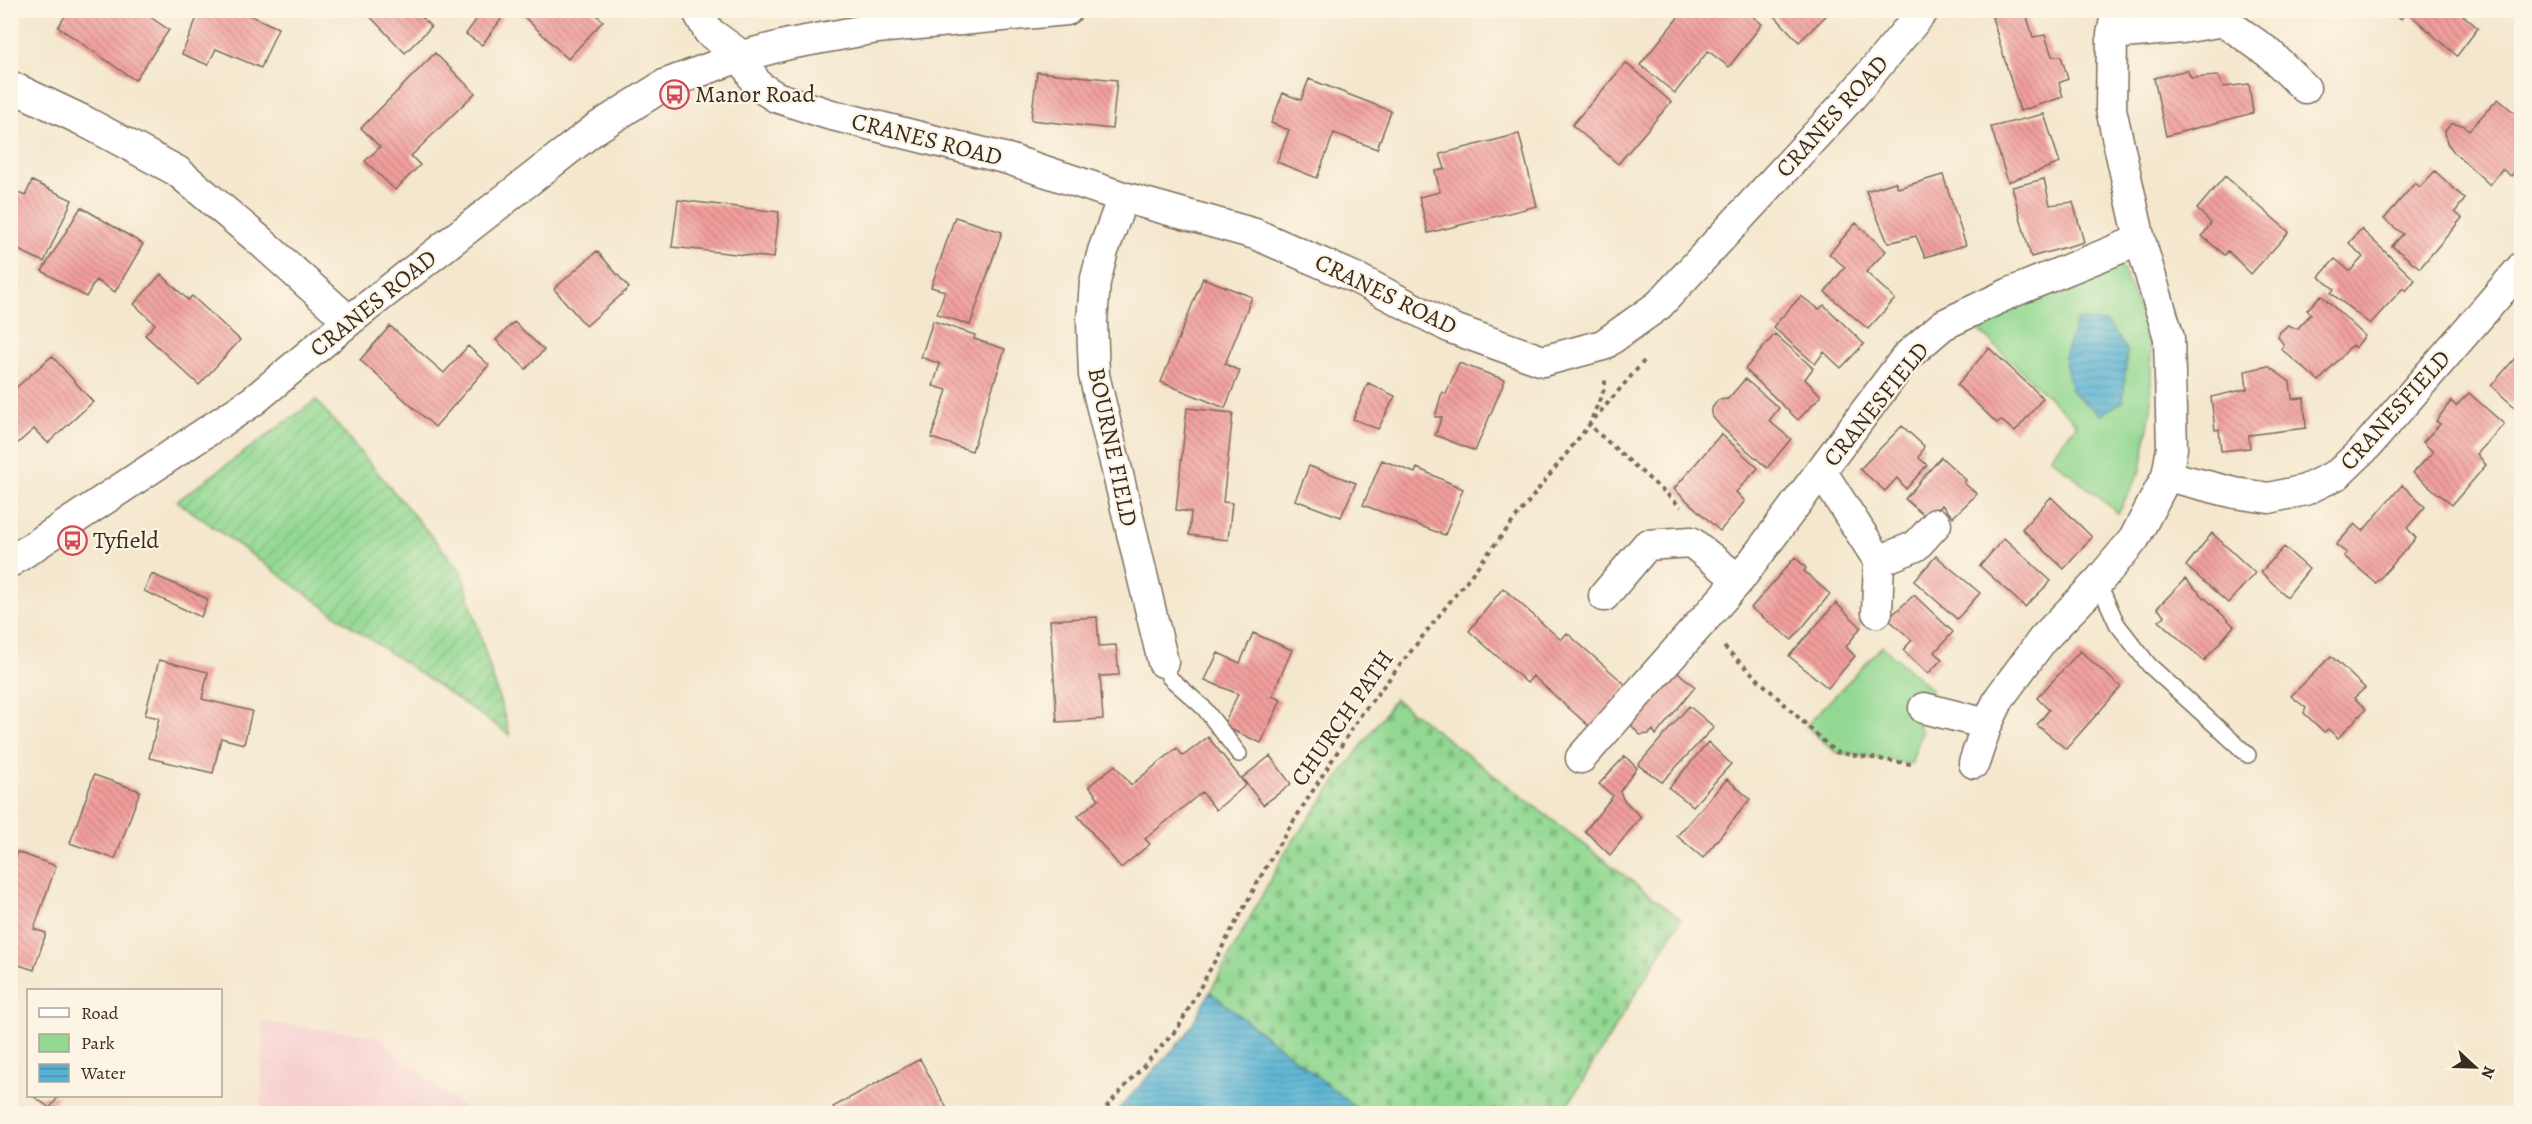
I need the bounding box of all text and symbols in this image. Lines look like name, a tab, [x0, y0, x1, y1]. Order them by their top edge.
street label: CRANES ROAD	[1768, 48, 1896, 184]
bus stop icon: Manor Road	[658, 78, 690, 110]
place label: Manor Road	[695, 78, 815, 110]
street label: CRANES ROAD	[848, 105, 1006, 173]
street label: CRANES ROAD	[303, 242, 443, 364]
street label: CRANES ROAD	[1310, 246, 1462, 342]
street label: CRANESFIELD	[1816, 335, 1936, 473]
street label: CRANESFIELD	[2332, 343, 2458, 477]
street label: BOURNE FIELD	[1081, 365, 1145, 529]
bus stop icon: Tyfield	[56, 524, 88, 556]
place label: Tyfield	[93, 524, 159, 556]
street label: CHURCH PATH	[1283, 644, 1401, 792]
legend	[27, 989, 222, 1097]
text: Road	[81, 1001, 119, 1025]
text: Park	[81, 1031, 115, 1055]
north arrow	[2445, 1037, 2505, 1097]
text: Water	[80, 1061, 126, 1085]
text: N	[2475, 1063, 2500, 1082]

